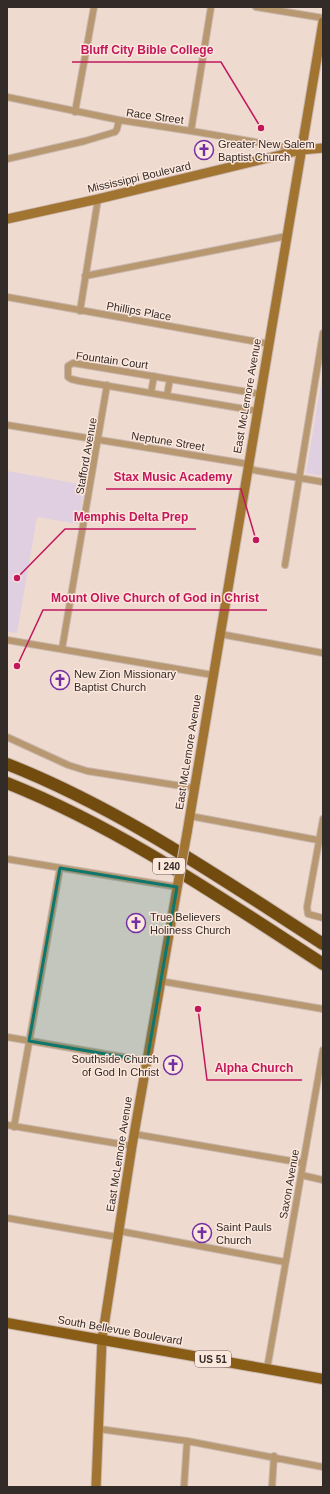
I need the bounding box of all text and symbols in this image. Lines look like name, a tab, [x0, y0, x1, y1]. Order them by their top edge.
callout: Bluff City Bible College	[72, 38, 221, 62]
text: Bluff City Bible College	[81, 43, 214, 57]
street label: Race Street	[125, 106, 185, 126]
place label: Greater New Salem Baptist Church	[218, 138, 315, 163]
church icon: Greater New Salem Baptist Church	[193, 139, 215, 161]
street label: Mississippi Boulevard	[86, 159, 192, 195]
street label: Phillips Place	[106, 299, 172, 323]
street label: East McLemore Avenue	[231, 338, 263, 454]
street label: Fountain Court	[75, 349, 149, 371]
street label: Stafford Avenue	[73, 417, 99, 495]
street label: Neptune Street	[131, 429, 205, 453]
callout: Stax Music Academy	[106, 465, 241, 489]
text: Stax Music Academy	[114, 470, 233, 484]
callout: Memphis Delta Prep	[65, 505, 196, 529]
text: Memphis Delta Prep	[74, 510, 188, 524]
callout: Mount Olive Church of God in Christ	[43, 586, 267, 610]
text: Mount Olive Church of God in Christ	[51, 591, 259, 605]
place label: New Zion Missionary Baptist Church	[74, 668, 177, 693]
church icon: New Zion Missionary Baptist Church	[49, 669, 71, 691]
street label: East McLemore Avenue	[173, 693, 203, 811]
road number: I 240	[153, 858, 185, 874]
place label: True Believers Holiness Church	[150, 911, 231, 936]
church icon: True Believers Holiness Church	[125, 912, 147, 934]
place label: Southside Church of God In Christ	[72, 1053, 159, 1078]
church icon: Southside Church of God In Christ	[162, 1054, 184, 1076]
callout: Alpha Church	[207, 1056, 302, 1080]
text: Alpha Church	[215, 1061, 293, 1075]
street label: East McLemore Avenue	[104, 1095, 134, 1213]
street label: Saxon Avenue	[277, 1148, 301, 1220]
place label: Saint Pauls Church	[216, 1221, 272, 1246]
church icon: Saint Pauls Church	[191, 1222, 213, 1244]
street label: South Bellevue Boulevard	[57, 1313, 183, 1347]
road number: US 51	[195, 1351, 231, 1367]

